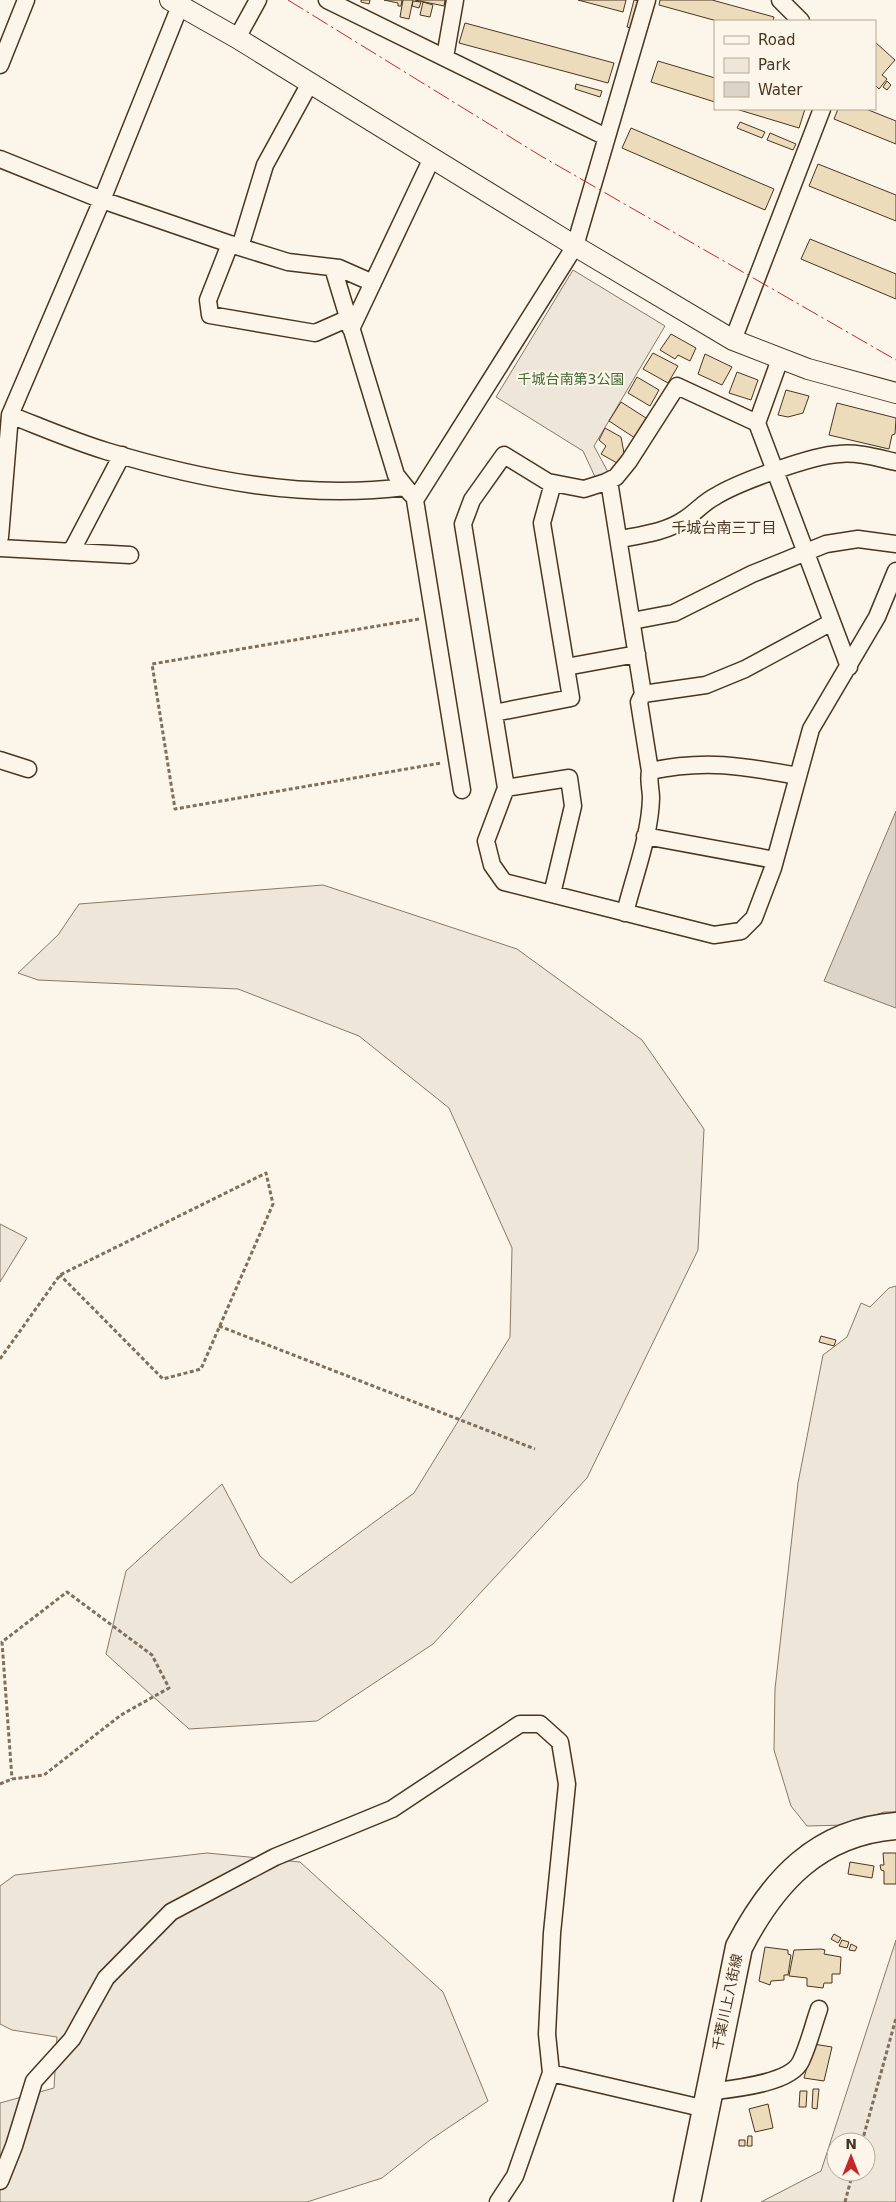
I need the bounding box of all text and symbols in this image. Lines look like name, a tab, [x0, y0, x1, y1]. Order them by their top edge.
legend	[714, 20, 876, 110]
text: Road	[758, 31, 796, 49]
text: Park	[758, 56, 791, 74]
text: Water	[758, 81, 803, 99]
park label: 千城台南第3公園	[518, 371, 624, 387]
district label: 千城台南三丁目	[671, 519, 777, 537]
street label: 千葉川上八街線	[709, 1952, 745, 2052]
north arrow	[826, 2132, 876, 2182]
text: N	[845, 2136, 857, 2152]

